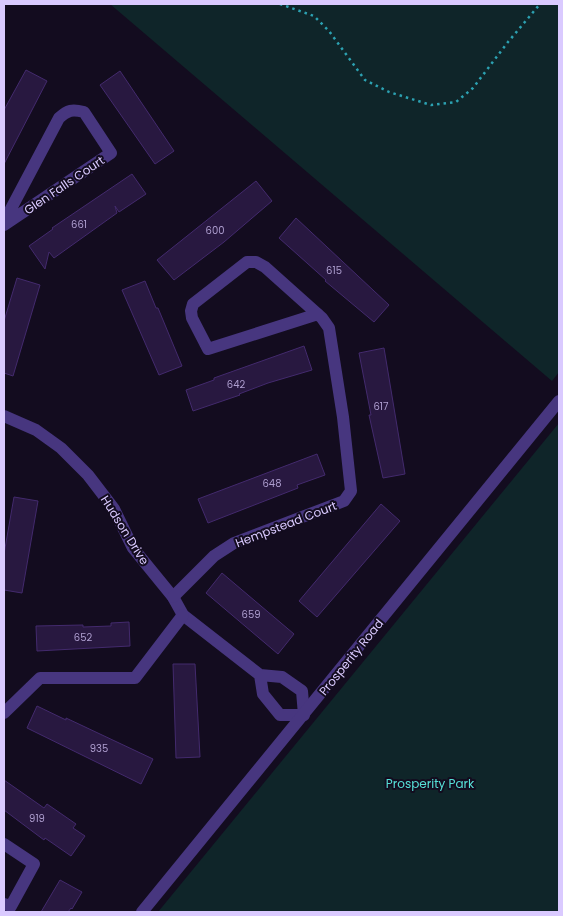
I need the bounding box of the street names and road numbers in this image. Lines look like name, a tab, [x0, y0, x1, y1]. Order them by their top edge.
street label: Glen Falls Court	[20, 152, 108, 218]
street label: Hudson Drive	[97, 492, 153, 568]
street label: Hempstead Court	[233, 497, 339, 551]
street label: Prosperity Road	[315, 615, 387, 699]

